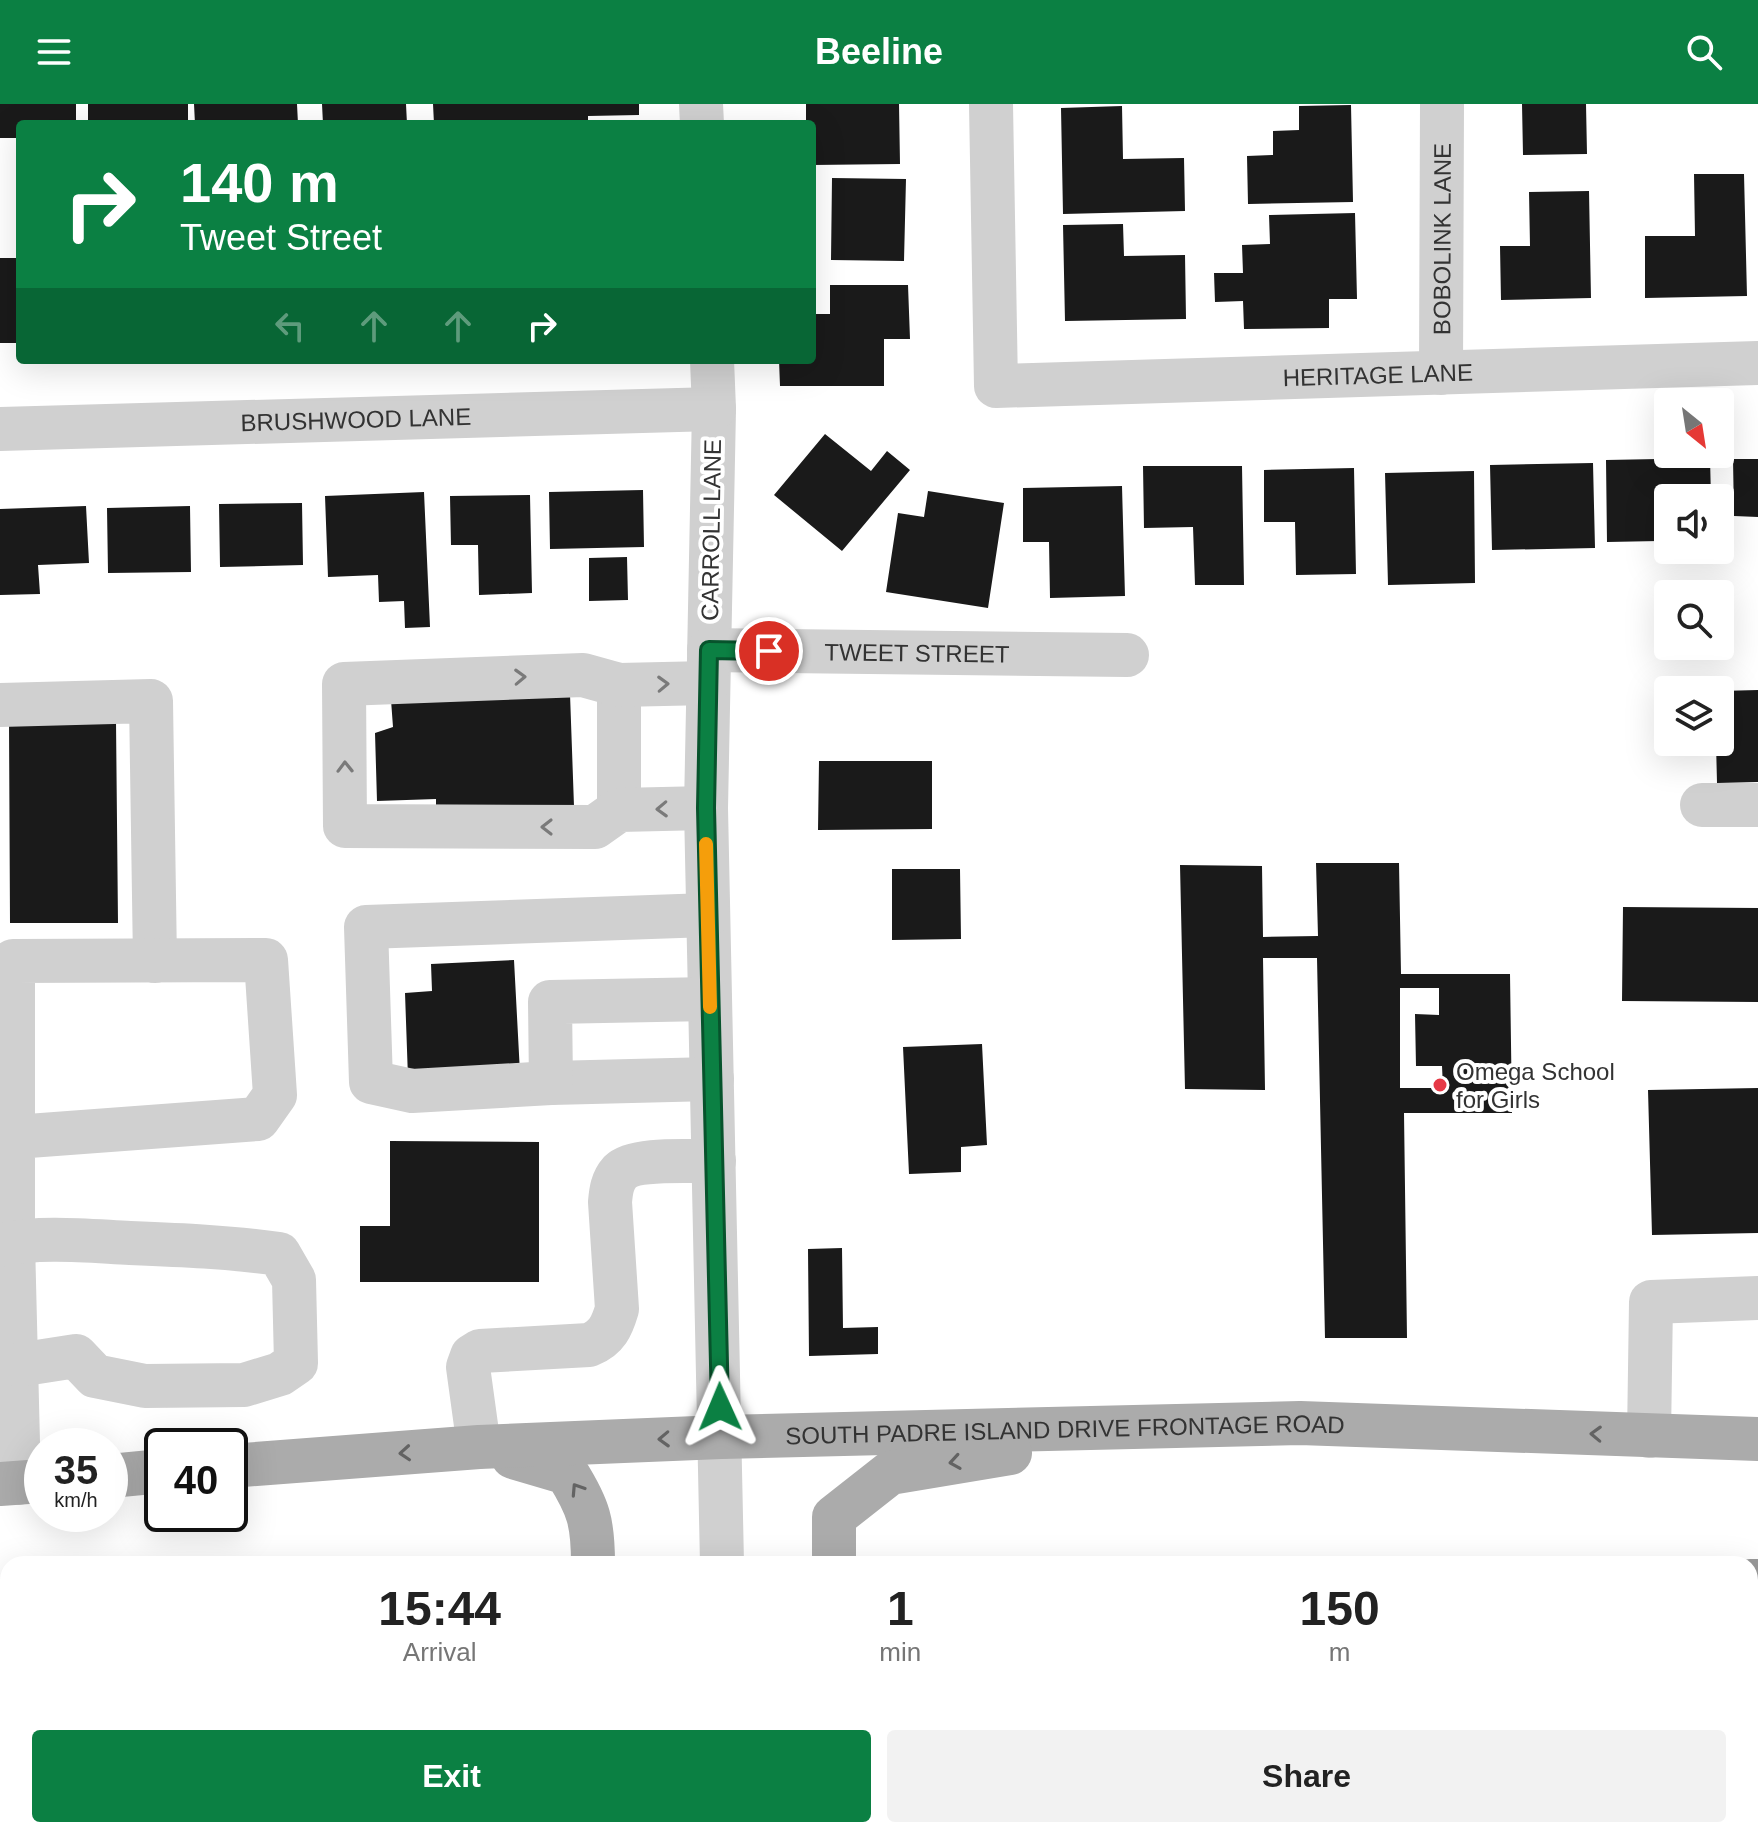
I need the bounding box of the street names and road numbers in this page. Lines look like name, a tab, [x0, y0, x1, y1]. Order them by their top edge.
street label: BOBOLINK LANE	[1428, 143, 1455, 335]
street label: HERITAGE LANE	[1282, 358, 1473, 391]
street label: BRUSHWOOD LANE	[240, 402, 472, 436]
street label: CARROLL LANE	[696, 439, 726, 621]
street label: TWEET STREET	[824, 638, 1010, 667]
street label: SOUTH PADRE ISLAND DRIVE FRONTAGE ROAD	[785, 1409, 1345, 1449]

